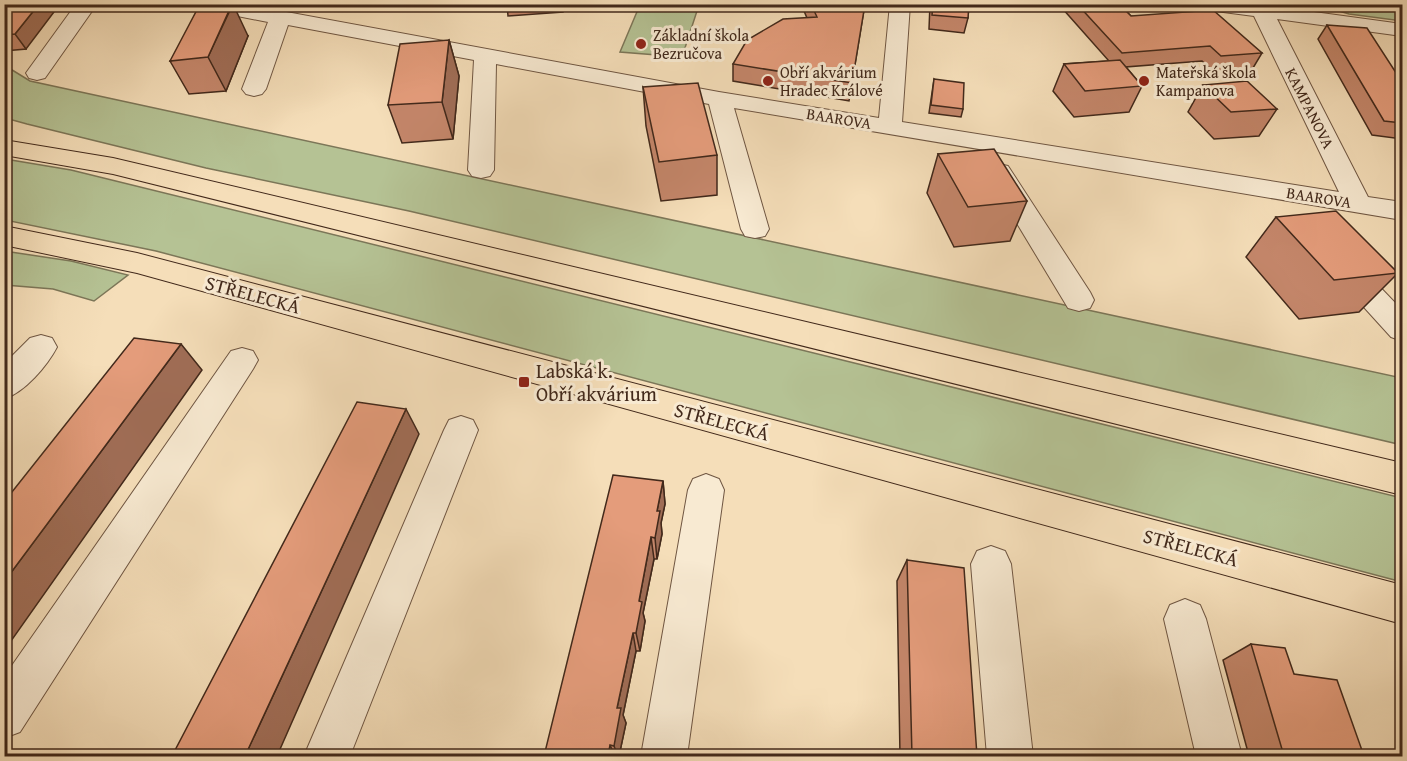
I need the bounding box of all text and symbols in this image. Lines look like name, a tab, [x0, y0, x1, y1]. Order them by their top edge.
place label: Základní škola Bezručova	[653, 23, 750, 65]
marker: Základní škola Bezručova	[634, 37, 648, 51]
place label: Obří akvárium Hradec Králové	[780, 60, 883, 102]
place label: Mateřská škola Kampanova	[1156, 60, 1257, 102]
street label: KAMPANOVA	[1279, 63, 1341, 153]
marker: Obří akvárium Hradec Králové	[761, 74, 775, 88]
marker: Mateřská škola Kampanova	[1137, 74, 1151, 88]
street label: BAAROVA	[805, 101, 874, 135]
street label: BAAROVA	[1285, 180, 1354, 214]
street label: STŘELECKÁ	[202, 267, 304, 321]
place label: Labská k. Obří akvárium	[536, 356, 657, 408]
marker: Labská k. Obří akvárium	[517, 375, 531, 389]
street label: STŘELECKÁ	[671, 394, 773, 448]
street label: STŘELECKÁ	[1140, 520, 1242, 574]

